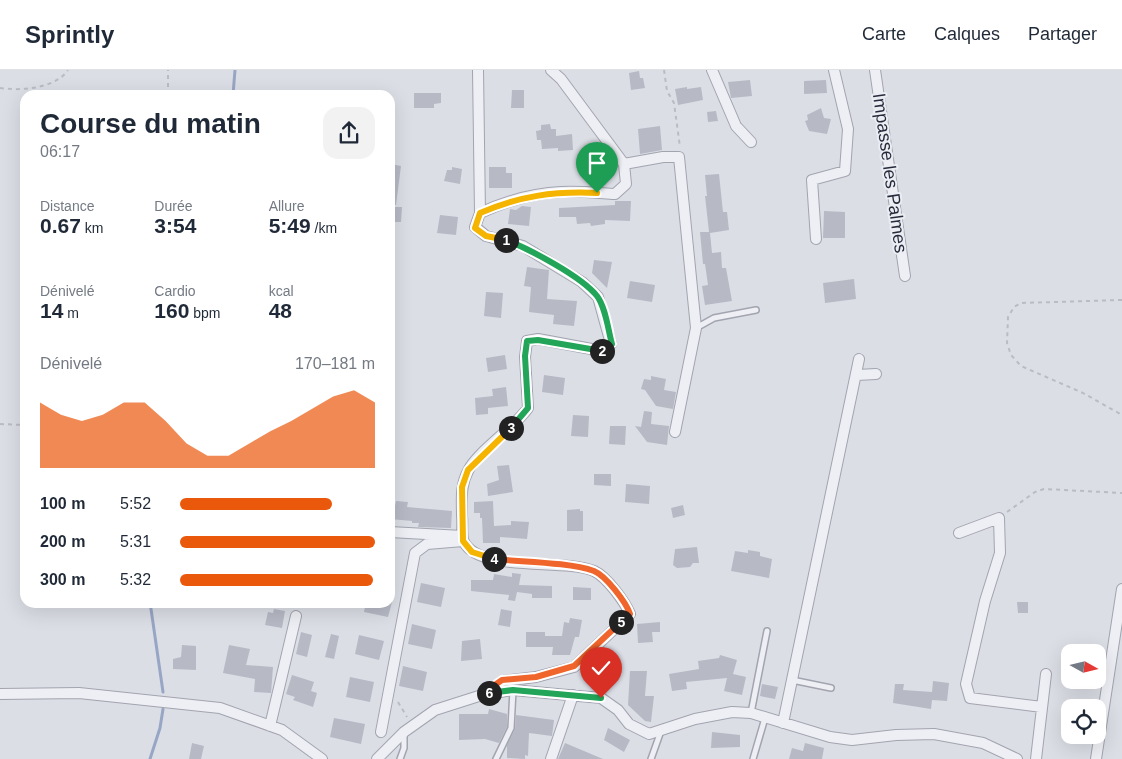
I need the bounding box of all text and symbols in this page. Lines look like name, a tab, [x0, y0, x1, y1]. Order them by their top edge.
text: Sprintly	[25, 21, 114, 48]
text: Carte	[862, 24, 906, 44]
text: Calques	[934, 24, 1000, 44]
text: Partager	[1028, 24, 1097, 44]
street label: Impasse les Palmes	[869, 92, 911, 254]
button: share	[323, 107, 375, 159]
text: Course du matin	[40, 108, 261, 139]
pin	[576, 142, 618, 193]
text: 06:17	[40, 143, 80, 160]
icon: arrive	[583, 149, 611, 177]
text: Distance	[40, 198, 94, 214]
text: Durée	[154, 198, 192, 214]
text: Allure	[269, 198, 304, 214]
text: 0.67	[40, 214, 81, 237]
text: 3:54	[154, 214, 196, 237]
text: 5:49	[269, 214, 311, 237]
text: km	[81, 220, 103, 236]
text: /km	[311, 220, 337, 236]
pin: 1	[494, 228, 518, 252]
text: 1	[503, 232, 510, 248]
text: Dénivelé	[40, 283, 94, 299]
text: Cardio	[154, 283, 196, 299]
text: kcal	[269, 283, 294, 299]
text: 14	[40, 299, 63, 322]
text: 160	[154, 299, 189, 322]
text: 48	[269, 299, 292, 322]
text: m	[63, 305, 79, 321]
text: bpm	[189, 305, 221, 321]
pin: 2	[590, 338, 614, 364]
text: 2	[599, 343, 606, 359]
text: Dénivelé	[40, 355, 102, 372]
text: 170–181 m	[295, 355, 375, 372]
pin: 3	[498, 416, 524, 440]
text: 3	[508, 420, 515, 436]
text: 100 m	[40, 495, 85, 512]
text: 5:52	[120, 495, 151, 512]
text: 200 m	[40, 533, 85, 550]
text: 5:31	[120, 533, 151, 550]
pin: 4	[482, 546, 506, 572]
text: 4	[491, 551, 498, 567]
text: 300 m	[40, 571, 85, 588]
text: 5:32	[120, 571, 151, 588]
pin: 5	[608, 610, 634, 634]
text: 5	[618, 614, 625, 630]
north arrow	[1061, 644, 1106, 689]
map controls	[1061, 644, 1106, 744]
pin	[580, 647, 622, 698]
icon: check	[587, 654, 615, 682]
pin: 6	[476, 680, 502, 706]
text: 6	[486, 685, 493, 701]
button: locate	[1061, 699, 1106, 744]

